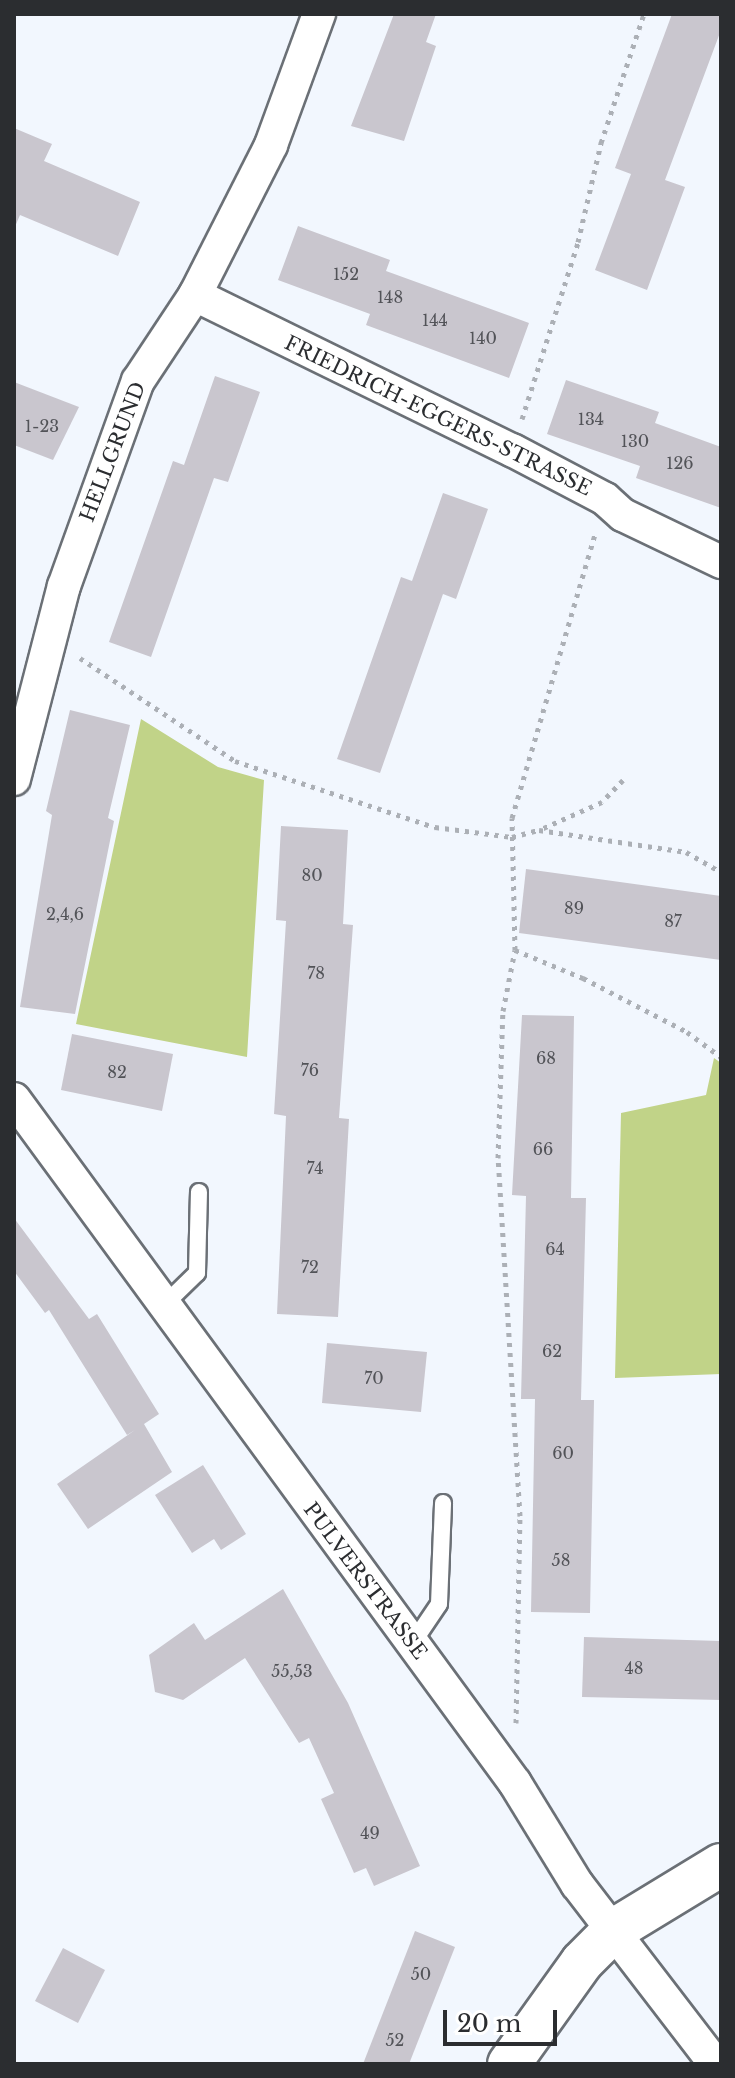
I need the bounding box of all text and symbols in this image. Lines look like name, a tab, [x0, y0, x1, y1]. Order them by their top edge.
house number: 152	[333, 264, 359, 284]
house number: 148	[377, 287, 403, 307]
house number: 144	[422, 310, 448, 330]
house number: 140	[469, 328, 497, 348]
street label: FRIEDRICH-EGGERS-STRASSE	[281, 331, 595, 501]
street label: HELLGRUND	[75, 379, 151, 525]
house number: 134	[578, 409, 604, 429]
house number: 1-23	[25, 416, 59, 436]
house number: 130	[621, 431, 649, 451]
house number: 126	[666, 453, 694, 473]
house number: 80	[301, 865, 323, 885]
house number: 89	[564, 898, 584, 918]
house number: 2,4,6	[46, 904, 84, 924]
house number: 87	[664, 911, 682, 931]
house number: 78	[307, 963, 325, 983]
house number: 68	[536, 1048, 556, 1068]
house number: 76	[301, 1060, 319, 1080]
house number: 82	[107, 1062, 127, 1082]
house number: 66	[533, 1139, 553, 1159]
house number: 74	[306, 1158, 324, 1178]
house number: 64	[545, 1239, 565, 1259]
house number: 72	[301, 1257, 319, 1277]
house number: 62	[542, 1341, 562, 1361]
house number: 70	[364, 1368, 384, 1388]
house number: 60	[552, 1443, 574, 1463]
street label: PULVERSTRASSE	[298, 1498, 432, 1664]
house number: 58	[552, 1550, 570, 1570]
house number: 48	[624, 1658, 644, 1678]
house number: 55,53	[271, 1661, 313, 1681]
house number: 49	[360, 1823, 380, 1843]
house number: 50	[411, 1964, 431, 1984]
scale bar	[447, 1994, 561, 2044]
text: 20 m	[457, 2009, 522, 2038]
house number: 52	[386, 2030, 404, 2050]

